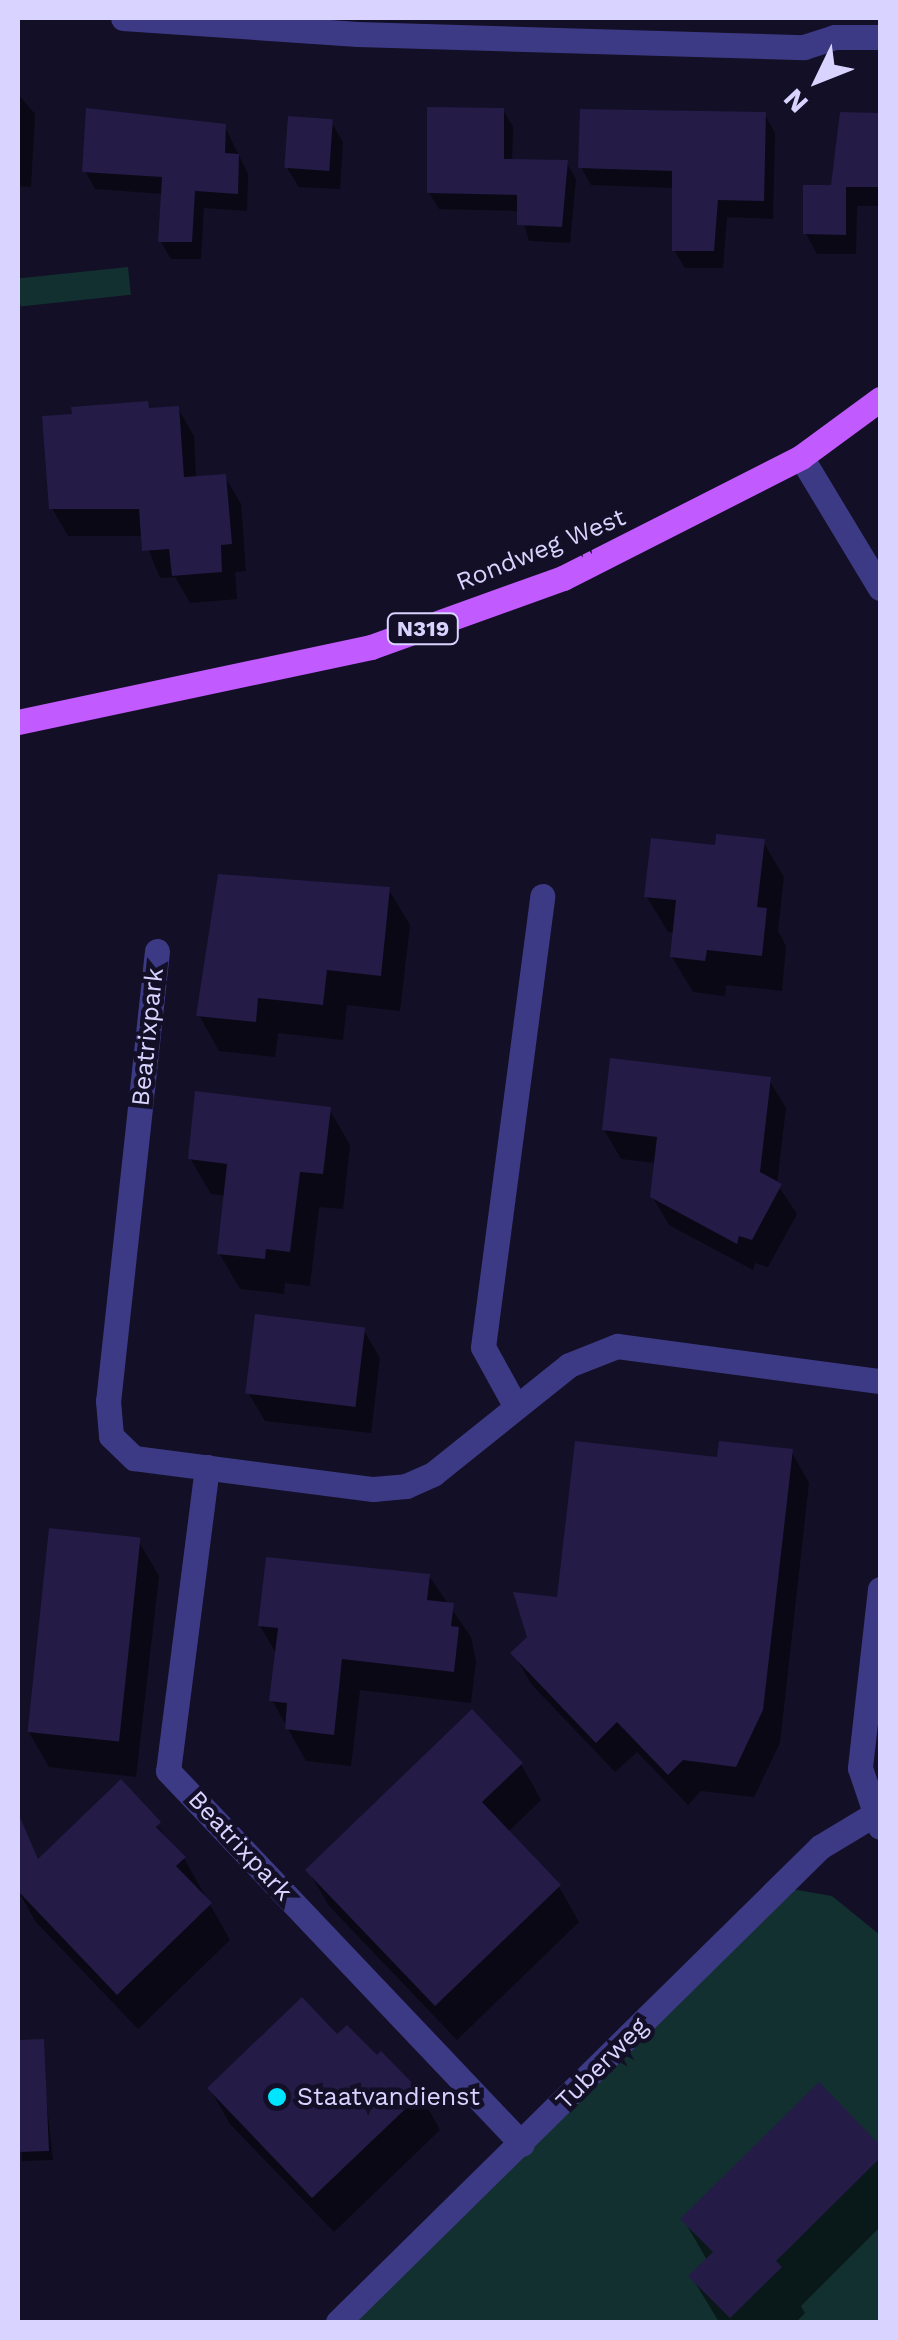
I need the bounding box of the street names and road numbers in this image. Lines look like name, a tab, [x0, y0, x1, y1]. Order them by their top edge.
street label: Rondweg West	[452, 502, 630, 598]
road number: N319	[386, 612, 460, 646]
street label: Beatrixpark	[126, 966, 170, 1108]
street label: Beatrixpark	[182, 1785, 298, 1907]
street label: Tuberweg	[550, 2012, 654, 2116]

